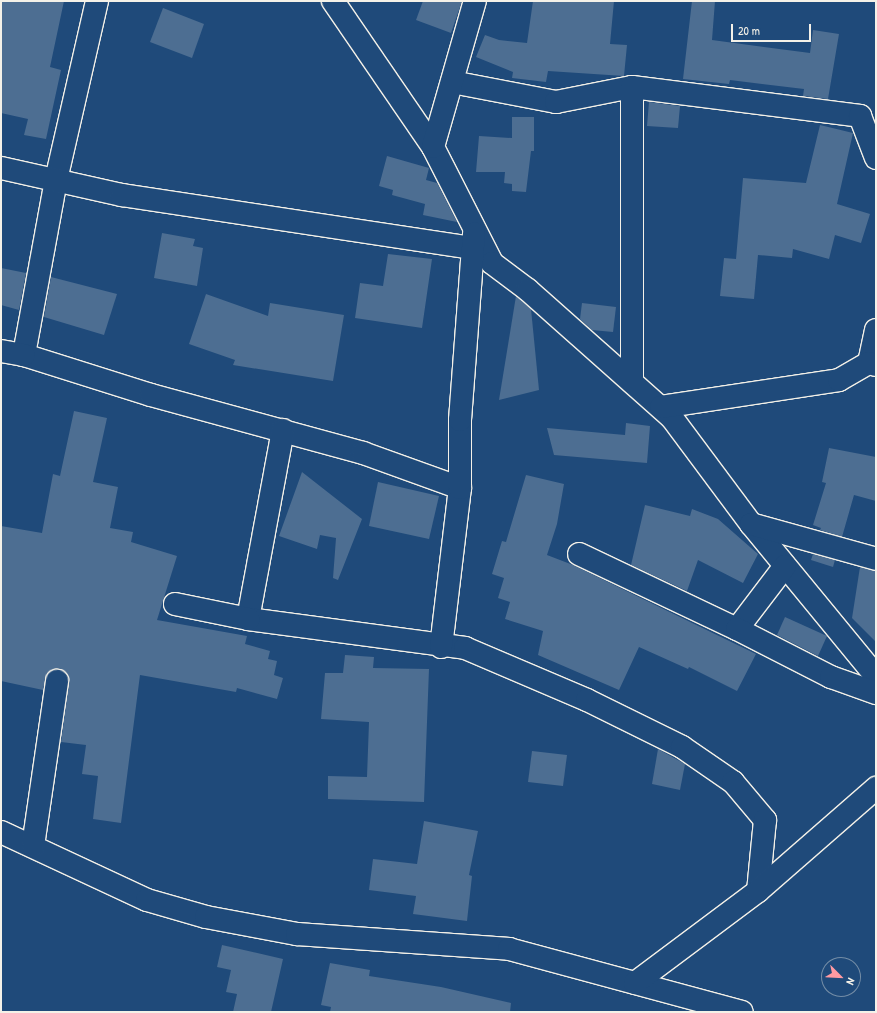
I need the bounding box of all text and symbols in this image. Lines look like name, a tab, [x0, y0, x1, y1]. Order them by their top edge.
scale bar	[733, 16, 813, 42]
text: 20 m	[738, 22, 760, 39]
north arrow	[821, 957, 861, 997]
text: N	[843, 976, 859, 987]

